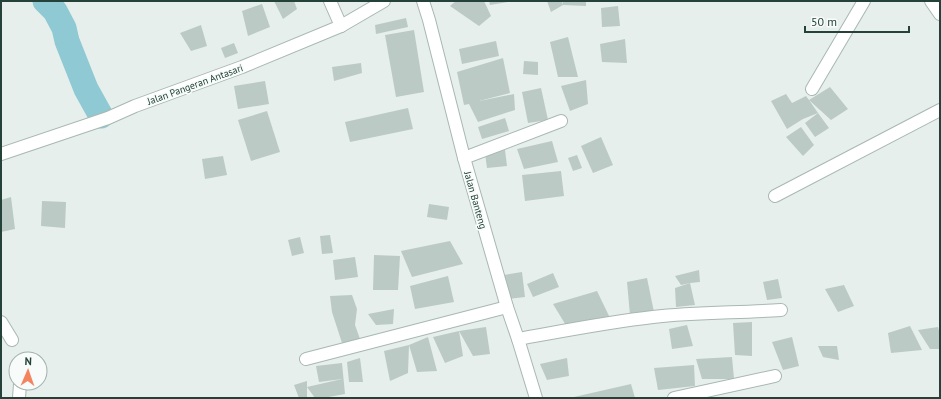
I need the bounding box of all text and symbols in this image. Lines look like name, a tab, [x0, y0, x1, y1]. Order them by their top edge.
scale bar	[805, 8, 909, 34]
text: 50 m	[811, 14, 837, 29]
street label: Jalan Pangeran Antasari	[144, 61, 245, 108]
street label: Jalan Banteng	[461, 169, 490, 230]
north arrow	[8, 351, 48, 391]
text: N	[24, 354, 32, 368]

